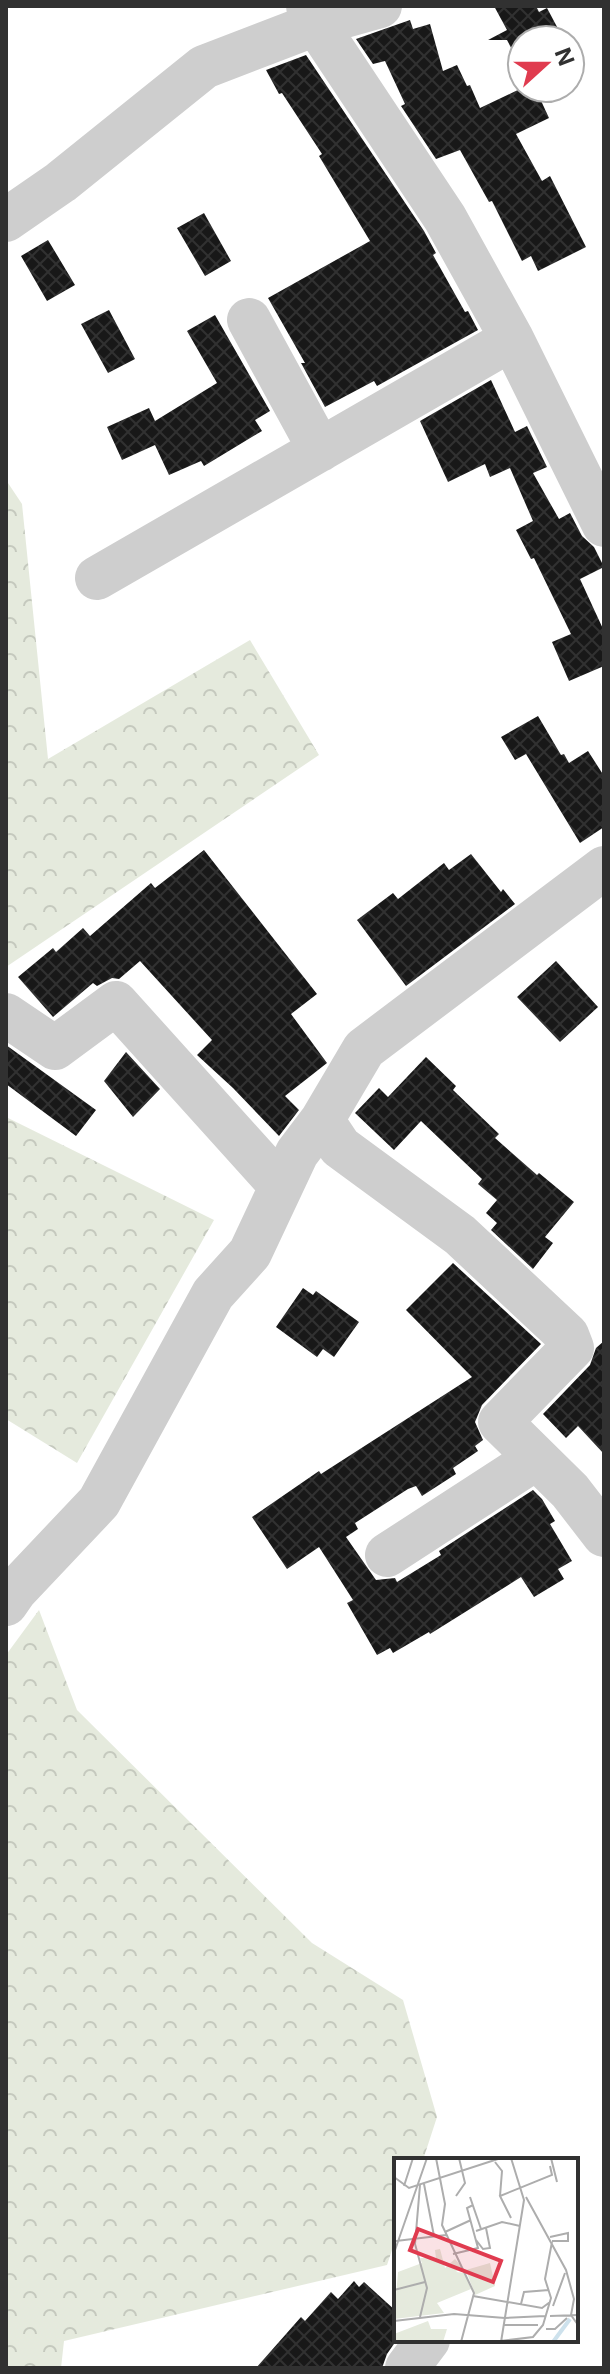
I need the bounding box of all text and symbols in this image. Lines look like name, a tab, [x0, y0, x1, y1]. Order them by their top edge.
north arrow	[506, 24, 586, 104]
text: N	[550, 44, 580, 69]
inset map	[394, 2158, 578, 2342]

